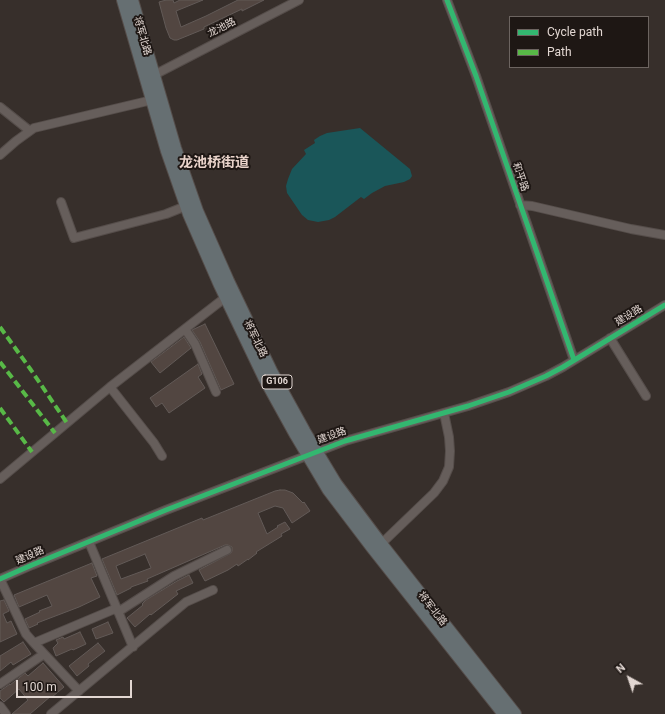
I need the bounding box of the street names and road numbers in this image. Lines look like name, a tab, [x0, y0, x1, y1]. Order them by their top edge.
street label: 将军北路	[131, 15, 153, 57]
street label: 龙池路	[206, 16, 238, 40]
street label: 和平路	[509, 161, 531, 193]
street label: 建设路	[613, 303, 645, 329]
street label: 将军北路	[241, 318, 269, 360]
road number: G106	[262, 375, 292, 389]
street label: 建设路	[316, 425, 348, 447]
street label: 建设路	[14, 545, 46, 567]
street label: 将军北路	[415, 590, 449, 628]

